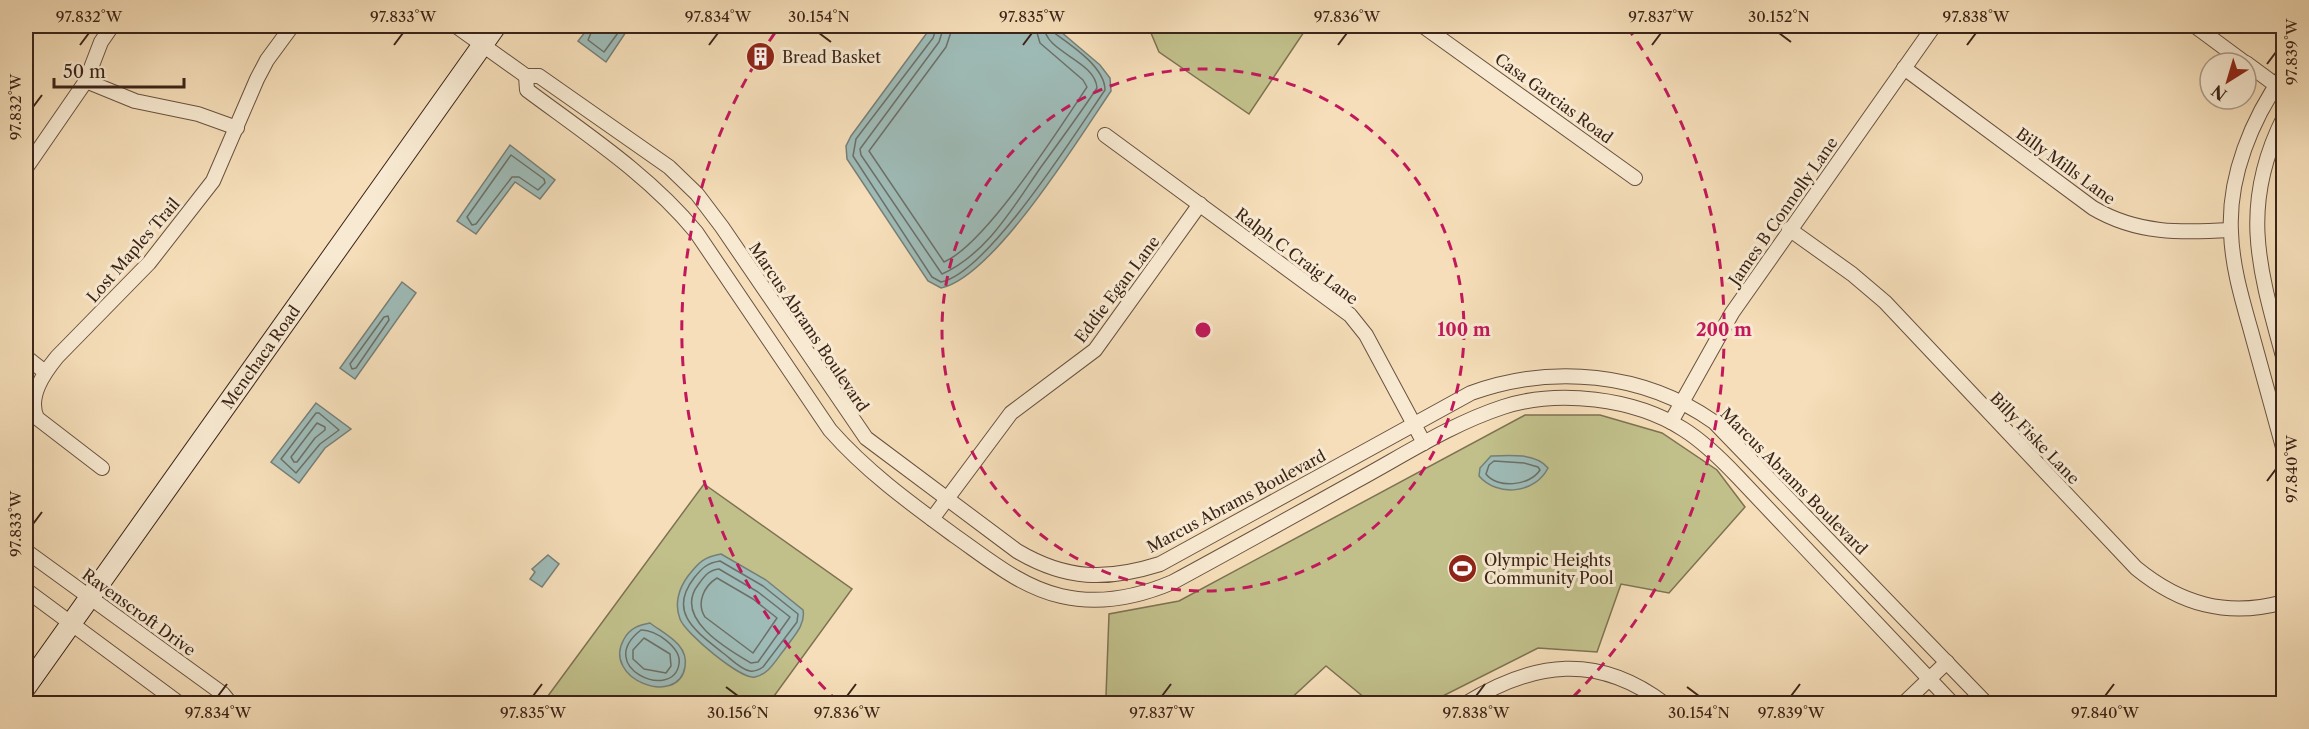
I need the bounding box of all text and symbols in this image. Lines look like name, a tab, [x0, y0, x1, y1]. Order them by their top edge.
text: 97.832°W	[56, 7, 123, 26]
text: 97.833°W	[370, 7, 437, 26]
text: 97.834°W	[685, 7, 752, 26]
text: 30.154°N	[788, 7, 850, 26]
text: 97.835°W	[999, 7, 1066, 26]
text: 97.836°W	[1314, 7, 1381, 26]
text: 97.837°W	[1628, 7, 1694, 26]
text: 30.152°N	[1748, 7, 1810, 26]
text: 97.838°W	[1943, 7, 2010, 26]
text: 97.839°W	[2282, 18, 2301, 85]
building icon: Bread Basket	[745, 41, 777, 73]
place label: Bread Basket	[782, 47, 881, 67]
street label: Casa Garcias Road	[1491, 49, 1617, 148]
scale bar	[54, 51, 184, 89]
north arrow	[2198, 51, 2258, 111]
text: 50 m	[63, 61, 106, 83]
text: 97.832°W	[6, 73, 25, 140]
text: N	[2207, 81, 2231, 105]
street label: Billy Mills Lane	[2013, 123, 2120, 209]
street label: James B Connolly Lane	[1723, 133, 1842, 291]
street label: Lost Maples Trail	[82, 194, 184, 306]
street label: Ralph C Craig Lane	[1232, 203, 1362, 309]
street label: Eddie Egan Lane	[1070, 232, 1164, 346]
street label: Marcus Abrams Boulevard	[745, 239, 873, 416]
street label: Menchaca Road	[217, 301, 304, 413]
text: 100 m	[1437, 319, 1491, 341]
text: 200 m	[1696, 319, 1752, 341]
centre of rings	[1193, 320, 1213, 340]
street label: Billy Fiske Lane	[1986, 388, 2084, 488]
street label: Marcus Abrams Boulevard	[1716, 403, 1872, 559]
text: 97.840°W	[2282, 435, 2301, 503]
street label: Marcus Abrams Boulevard	[1143, 445, 1329, 557]
text: 97.833°W	[6, 490, 25, 557]
place label: Olympic Heights Community Pool	[1484, 550, 1614, 588]
sports icon: Olympic Heights Community Pool	[1447, 553, 1479, 585]
street label: Ravenscroft Drive	[78, 564, 200, 660]
text: 97.834°W	[185, 703, 252, 722]
text: 97.835°W	[500, 703, 567, 722]
text: 30.156°N	[707, 703, 769, 722]
text: 97.836°W	[814, 703, 881, 722]
text: 97.837°W	[1129, 703, 1195, 722]
text: 97.838°W	[1443, 703, 1510, 722]
text: 30.154°N	[1668, 703, 1730, 722]
text: 97.839°W	[1758, 703, 1825, 722]
text: 97.840°W	[2071, 703, 2139, 722]

